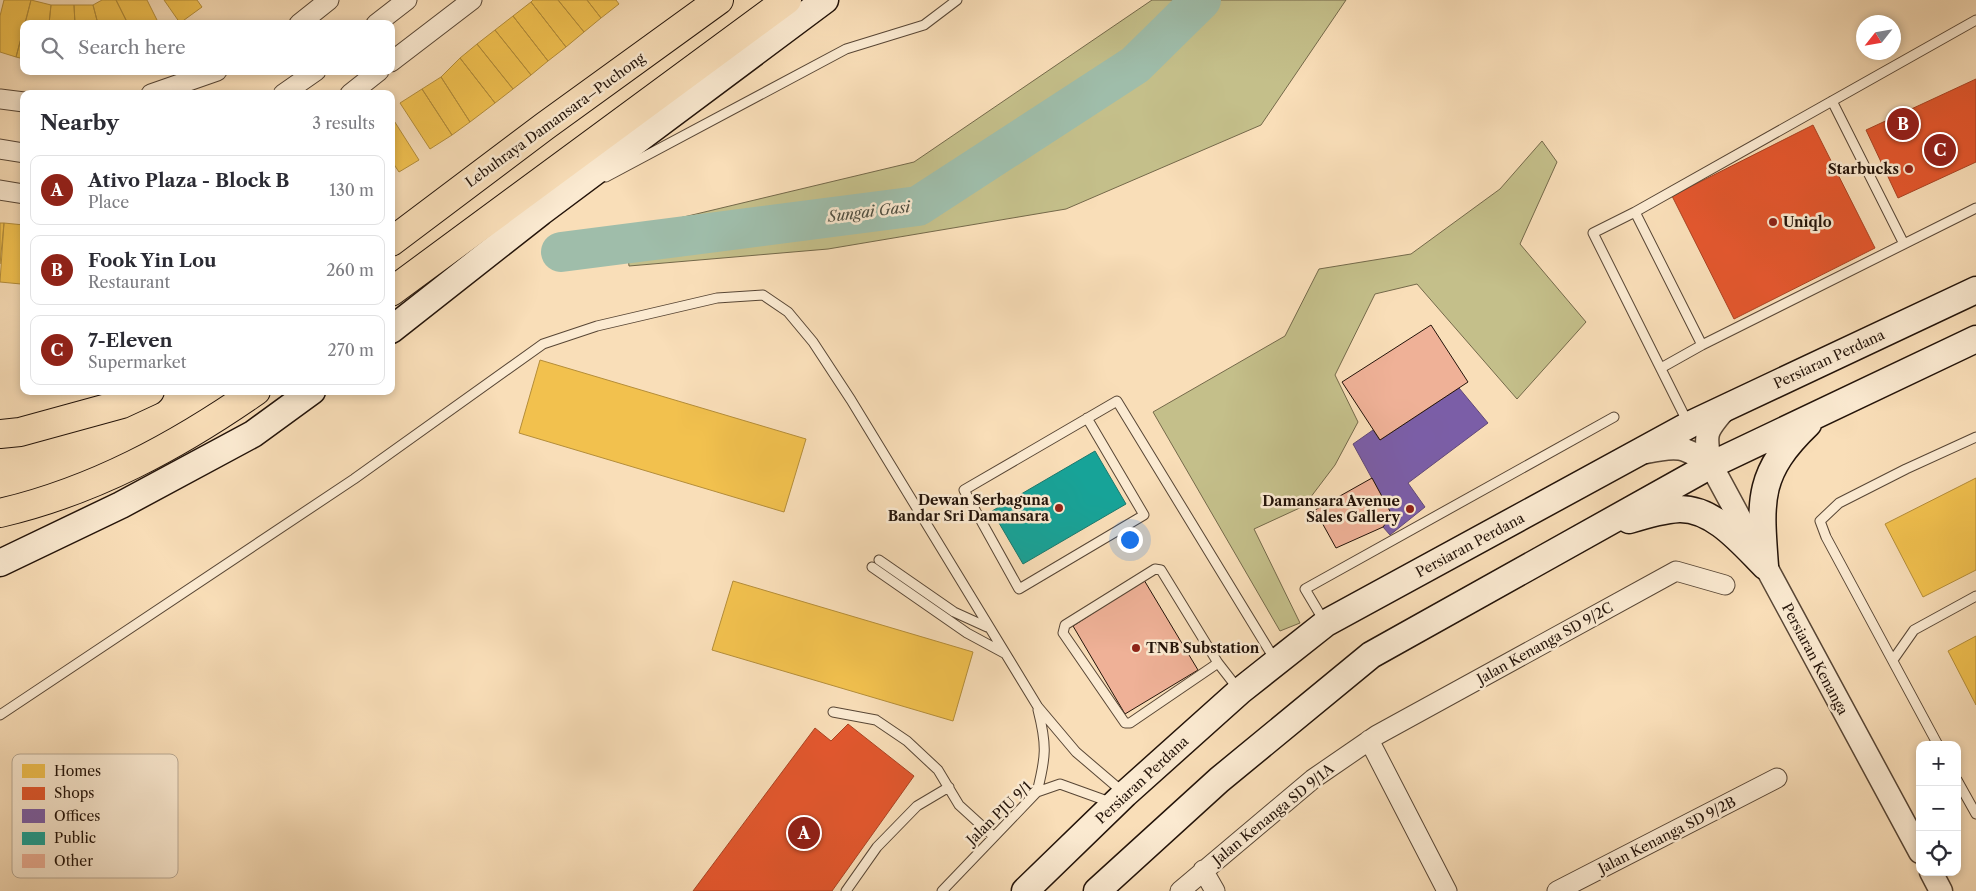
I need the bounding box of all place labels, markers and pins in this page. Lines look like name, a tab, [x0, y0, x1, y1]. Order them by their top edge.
pin: B	[1887, 105, 1919, 143]
pin: C	[1924, 131, 1956, 169]
place label: Starbucks	[1828, 160, 1899, 178]
marker: Starbucks	[1903, 163, 1915, 175]
place label: Uniqlo	[1783, 213, 1832, 231]
marker: Uniqlo	[1767, 216, 1779, 228]
place label: Dewan Serbaguna Bandar Sri Damansara	[888, 491, 1050, 525]
place label: Damansara Avenue Sales Gallery	[1262, 492, 1400, 526]
marker: Dewan Serbaguna Bandar Sri Damansara	[1053, 502, 1065, 514]
marker: Damansara Avenue Sales Gallery	[1404, 503, 1416, 515]
place label: TNB Substation	[1146, 639, 1260, 657]
marker: TNB Substation	[1130, 642, 1142, 654]
pin: A	[788, 814, 820, 852]

